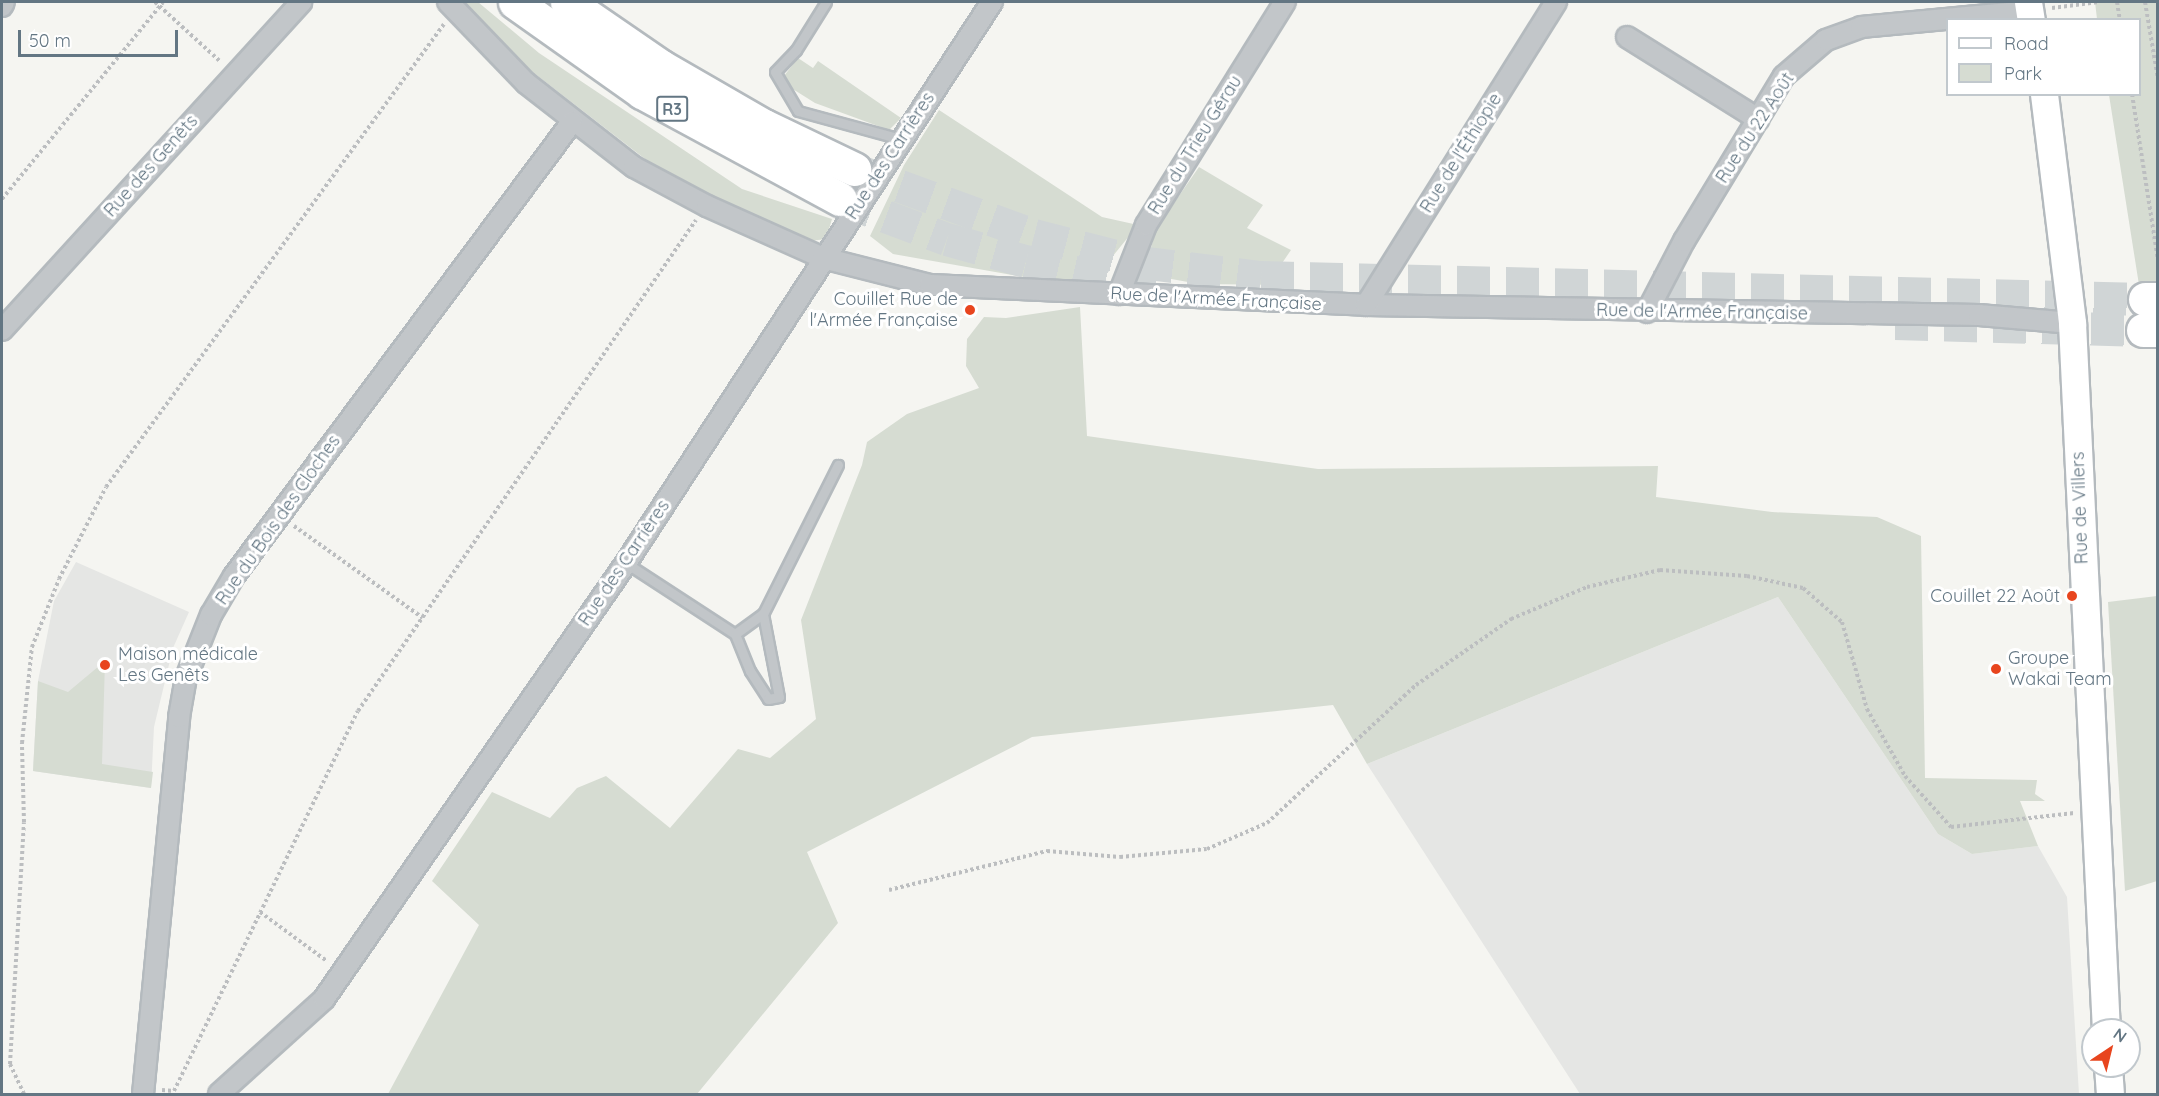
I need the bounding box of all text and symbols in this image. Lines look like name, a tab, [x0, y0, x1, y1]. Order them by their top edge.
scale bar	[21, 18, 182, 56]
legend	[1946, 18, 2141, 96]
text: 50 m	[29, 29, 71, 52]
text: Road	[2004, 32, 2049, 55]
text: Park	[2004, 62, 2042, 85]
street label: Rue du 22 Août	[1711, 69, 1799, 187]
street label: Rue du Trieu Gérau	[1143, 72, 1247, 218]
street label: Rue des Carrières	[841, 88, 939, 224]
street label: Rue de l'Éthiopie	[1416, 89, 1506, 217]
road number: R3	[656, 96, 688, 122]
street label: Rue des Genêts	[100, 111, 202, 221]
street label: Rue de l'Armée Française	[1110, 283, 1322, 315]
place label: Couillet Rue de l'Armée Française	[809, 289, 958, 332]
street label: Rue de l'Armée Française	[1596, 299, 1808, 325]
marker: Couillet Rue de l'Armée Française	[963, 303, 977, 317]
street label: Rue du Bois des Cloches	[211, 431, 345, 609]
street label: Rue de Villers	[2067, 451, 2093, 565]
street label: Rue des Carrières	[574, 496, 674, 630]
place label: Couillet 22 Août	[1930, 585, 2060, 607]
marker: Couillet 22 Août	[2065, 589, 2079, 603]
place label: Maison médicale Les Genêts	[118, 644, 258, 686]
place label: Groupe Wakai Team	[2008, 648, 2112, 690]
marker: Maison médicale Les Genêts	[96, 656, 114, 674]
marker: Groupe Wakai Team	[1989, 662, 2003, 676]
north arrow	[2081, 1018, 2141, 1078]
text: N	[2110, 1023, 2131, 1046]

